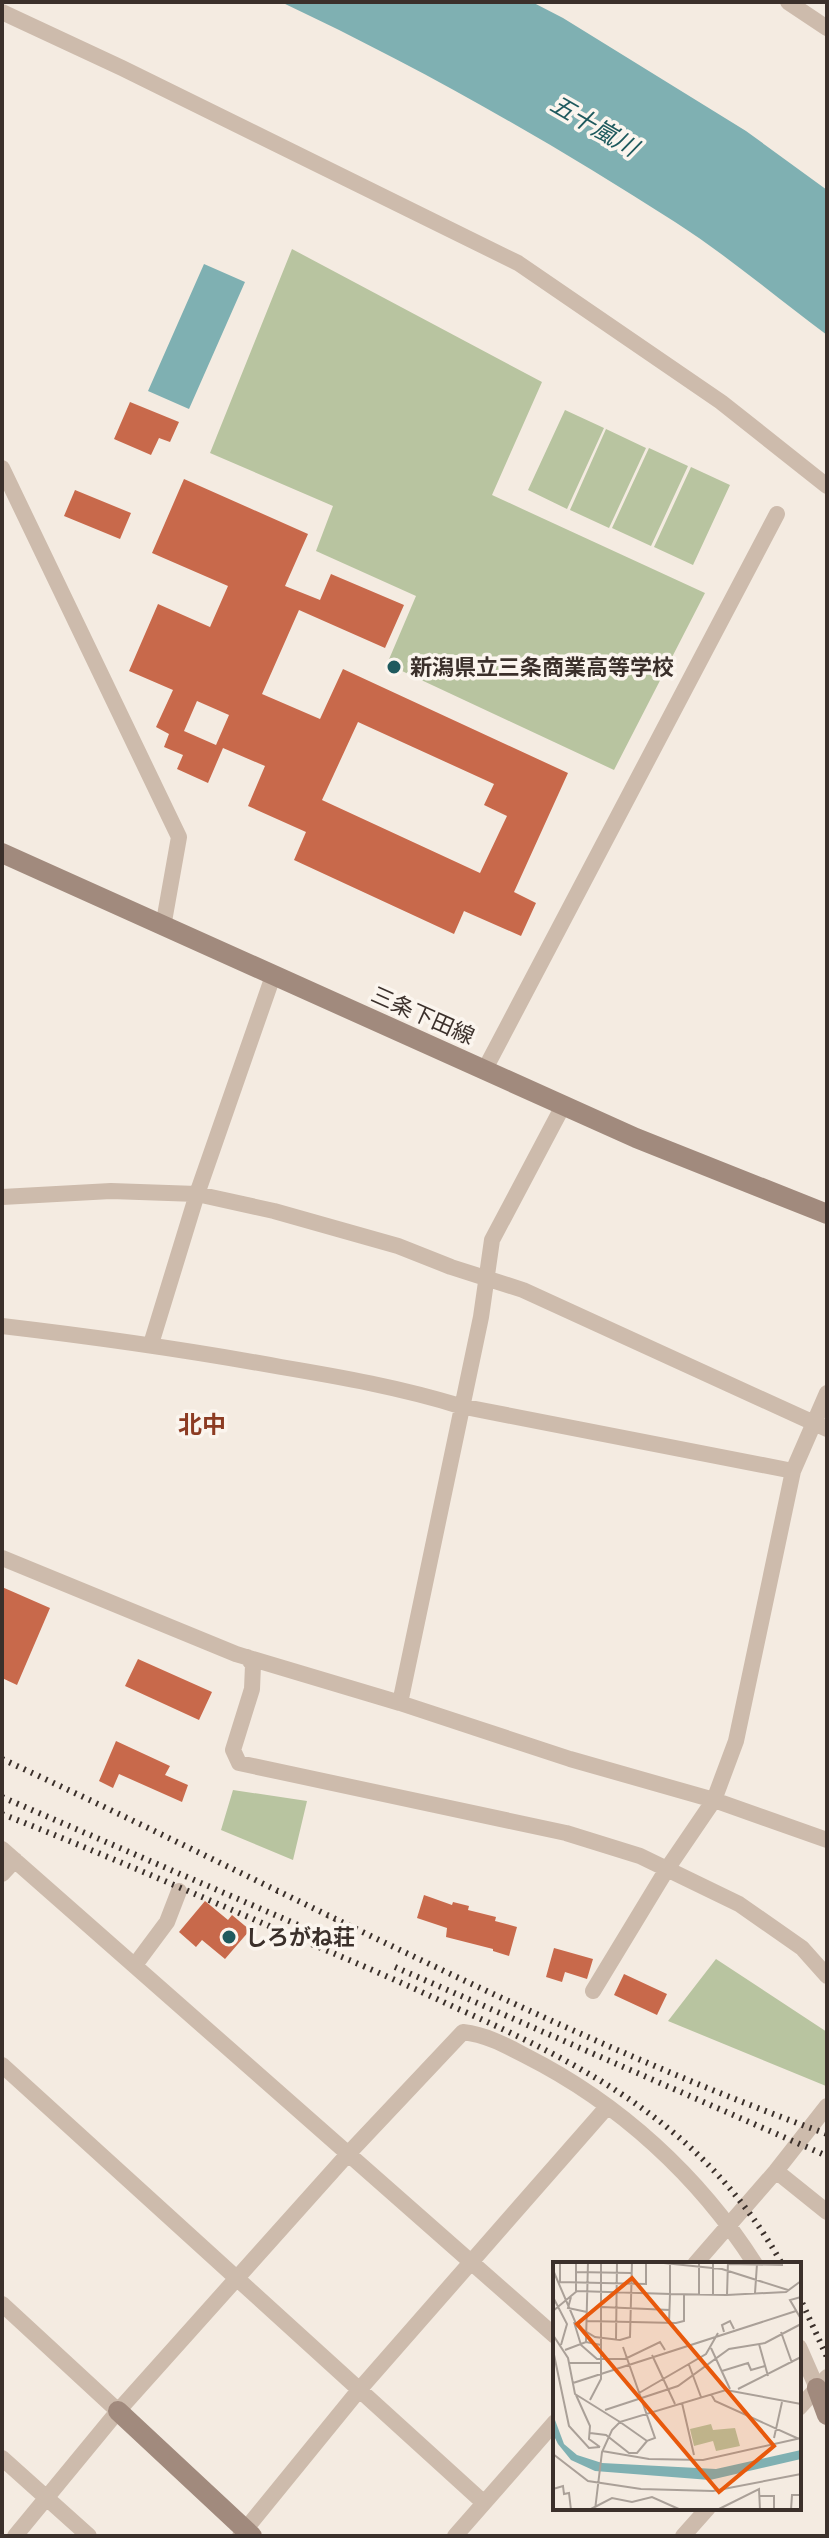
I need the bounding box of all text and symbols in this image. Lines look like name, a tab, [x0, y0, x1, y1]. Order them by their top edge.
water label: 五十嵐川	[545, 87, 647, 164]
place label: 新潟県立三条商業高等学校	[410, 652, 674, 682]
marker: 新潟県立三条商業高等学校	[385, 658, 403, 676]
street label: 三条下田線	[367, 979, 479, 1051]
district label: 北中	[178, 1408, 226, 1440]
place label: しろがね荘	[245, 1922, 355, 1952]
marker: しろがね荘	[220, 1928, 238, 1946]
inset map	[553, 2262, 801, 2510]

